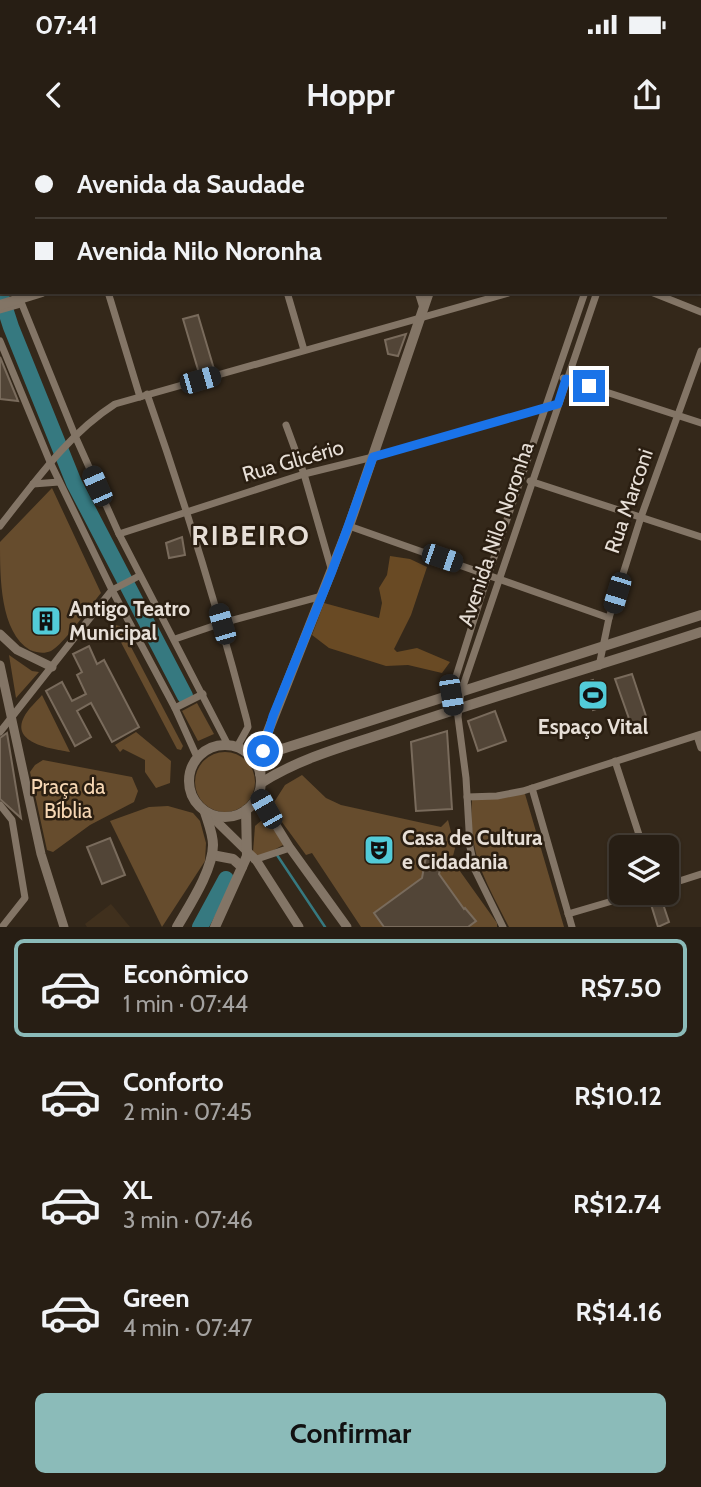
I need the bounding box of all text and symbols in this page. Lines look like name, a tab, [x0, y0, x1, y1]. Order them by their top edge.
text: 07:41	[35, 9, 98, 41]
text: Hoppr	[306, 75, 395, 114]
icon: back	[35, 76, 73, 114]
icon: share	[628, 76, 666, 114]
text: Avenida da Saudade	[77, 168, 305, 200]
text: Avenida Nilo Noronha	[77, 235, 322, 267]
car	[177, 364, 224, 396]
route end	[573, 370, 605, 402]
street label: Rua Glicério	[239, 434, 346, 487]
street label: Avenida Nilo Noronha	[452, 438, 539, 629]
street label: Rua Marconi	[599, 445, 658, 556]
car	[79, 463, 116, 509]
district label: RIBEIRO	[191, 518, 311, 552]
car	[419, 541, 466, 575]
car	[601, 570, 634, 616]
place label: Antigo Teatro Municipal	[69, 596, 190, 645]
car	[207, 601, 238, 647]
building icon: Antigo Teatro Municipal	[29, 604, 63, 638]
car	[438, 673, 465, 717]
sports icon: Espaço Vital	[576, 678, 610, 712]
place label: Espaço Vital	[538, 714, 649, 739]
route start	[247, 735, 279, 767]
park label: Praça da Bíblia	[31, 774, 105, 823]
car	[247, 786, 286, 832]
place label: Casa de Cultura e Cidadania	[402, 825, 543, 874]
theatre icon: Casa de Cultura e Cidadania	[362, 833, 396, 867]
map controls	[609, 835, 679, 905]
button: layers	[609, 835, 679, 905]
icon: car	[39, 957, 102, 1020]
text: Econômico	[123, 958, 249, 990]
text: R$7.50	[580, 972, 662, 1004]
text: 1 min · 07:44	[123, 990, 248, 1018]
icon: car	[39, 1065, 102, 1128]
text: Conforto	[123, 1066, 224, 1098]
text: R$10.12	[574, 1080, 662, 1112]
text: 2 min · 07:45	[123, 1098, 252, 1126]
icon: car	[39, 1173, 102, 1236]
text: XL	[123, 1174, 152, 1206]
text: R$12.74	[573, 1188, 662, 1220]
text: 3 min · 07:46	[123, 1206, 253, 1234]
icon: car	[39, 1281, 102, 1344]
text: Green	[123, 1282, 190, 1314]
text: R$14.16	[575, 1296, 662, 1328]
text: 4 min · 07:47	[123, 1314, 252, 1342]
button: Confirmar	[35, 1393, 666, 1473]

